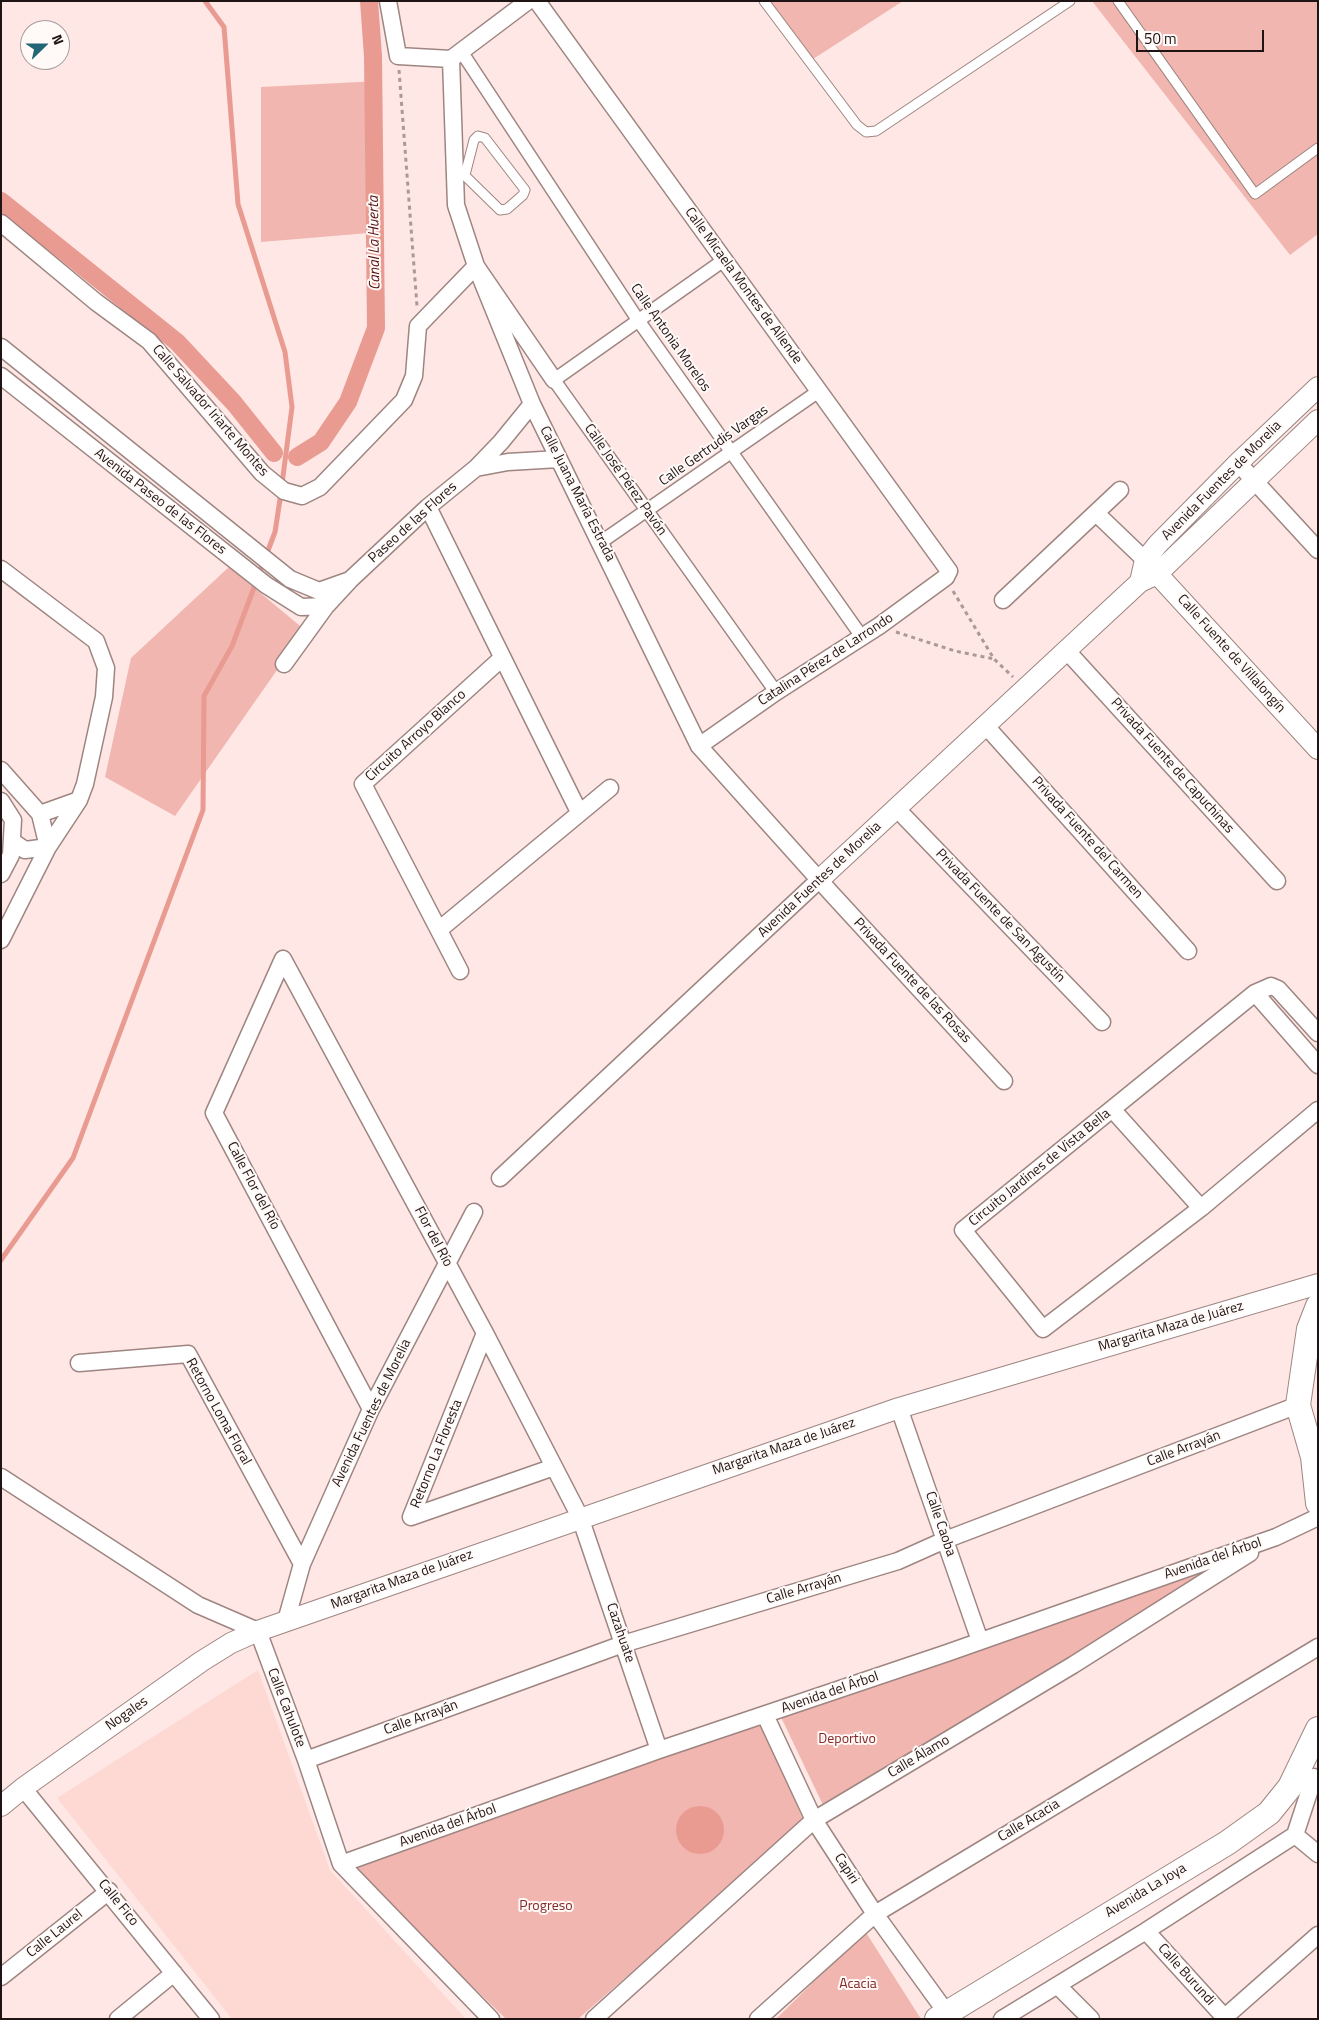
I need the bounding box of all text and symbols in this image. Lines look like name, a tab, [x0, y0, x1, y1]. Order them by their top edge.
north arrow	[20, 20, 70, 70]
scale bar	[1139, 20, 1266, 52]
text: 50 m	[1144, 27, 1177, 50]
text: N	[47, 31, 70, 48]
water label: Canal La Huerta	[365, 196, 385, 290]
street label: Calle Micaela Montes de Allende	[681, 205, 805, 367]
street label: Calle Antonia Morelos	[626, 281, 714, 395]
street label: Calle Salvador Iriarte Montes	[148, 342, 272, 480]
street label: Calle Gertrudis Vargas	[656, 402, 772, 490]
street label: Avenida Fuentes de Morelia	[1159, 418, 1285, 544]
street label: Calle José Pérez Pavón	[580, 421, 670, 539]
street label: Calle Juana María Estrada	[536, 424, 618, 564]
street label: Avenida Paseo de las Flores	[91, 445, 229, 559]
street label: Paseo de las Flores	[365, 479, 461, 567]
street label: Calle Fuente de Villalongín	[1173, 591, 1289, 717]
street label: Catalina Pérez de Larrondo	[755, 610, 897, 710]
street label: Circuito Arroyo Blanco	[362, 686, 470, 786]
street label: Privada Fuente de Capuchinas	[1107, 695, 1237, 837]
street label: Privada Fuente del Carmen	[1028, 774, 1146, 902]
street label: Avenida Fuentes de Morelia	[755, 819, 885, 941]
street label: Privada Fuente de San Agustín	[932, 846, 1068, 986]
street label: Privada Fuente de las Rosas	[850, 915, 974, 1047]
street label: Circuito Jardines de Vista Bella	[966, 1106, 1114, 1230]
street label: Calle Flor del Río	[223, 1139, 283, 1233]
street label: Flor del Río	[410, 1204, 456, 1270]
street label: Margarita Maza de Juárez	[1097, 1298, 1245, 1356]
street label: Avenida Fuentes de Morelia	[329, 1336, 415, 1490]
street label: Retorno Loma Floral	[182, 1356, 254, 1468]
street label: Retorno La Floresta	[408, 1397, 466, 1511]
street label: Margarita Maza de Juárez	[710, 1415, 858, 1479]
street label: Calle Arrayán	[1145, 1427, 1223, 1471]
street label: Calle Caoba	[921, 1489, 959, 1559]
street label: Avenida del Árbol	[1162, 1534, 1264, 1584]
street label: Margarita Maza de Juárez	[329, 1546, 475, 1614]
street label: Calle Arrayán	[765, 1570, 843, 1608]
street label: Cazahuate	[602, 1601, 638, 1665]
street label: Calle Cahulote	[263, 1666, 309, 1750]
street label: Avenida del Árbol	[779, 1668, 881, 1718]
street label: Nogales	[103, 1693, 151, 1735]
street label: Calle Arrayán	[382, 1697, 460, 1739]
park label: Deportivo	[818, 1732, 876, 1748]
street label: Calle Álamo	[885, 1732, 953, 1782]
street label: Calle Acacia	[995, 1796, 1063, 1846]
street label: Avenida del Árbol	[397, 1801, 499, 1851]
street label: Capiri	[830, 1851, 862, 1887]
street label: Avenida La Joya	[1102, 1860, 1190, 1922]
street label: Calle Fico	[94, 1876, 142, 1930]
park label: Progreso	[519, 1899, 573, 1915]
street label: Calle Laurel	[24, 1906, 86, 1962]
street label: Calle Burundi	[1154, 1941, 1218, 2009]
park label: Acacia	[839, 1977, 877, 1993]

